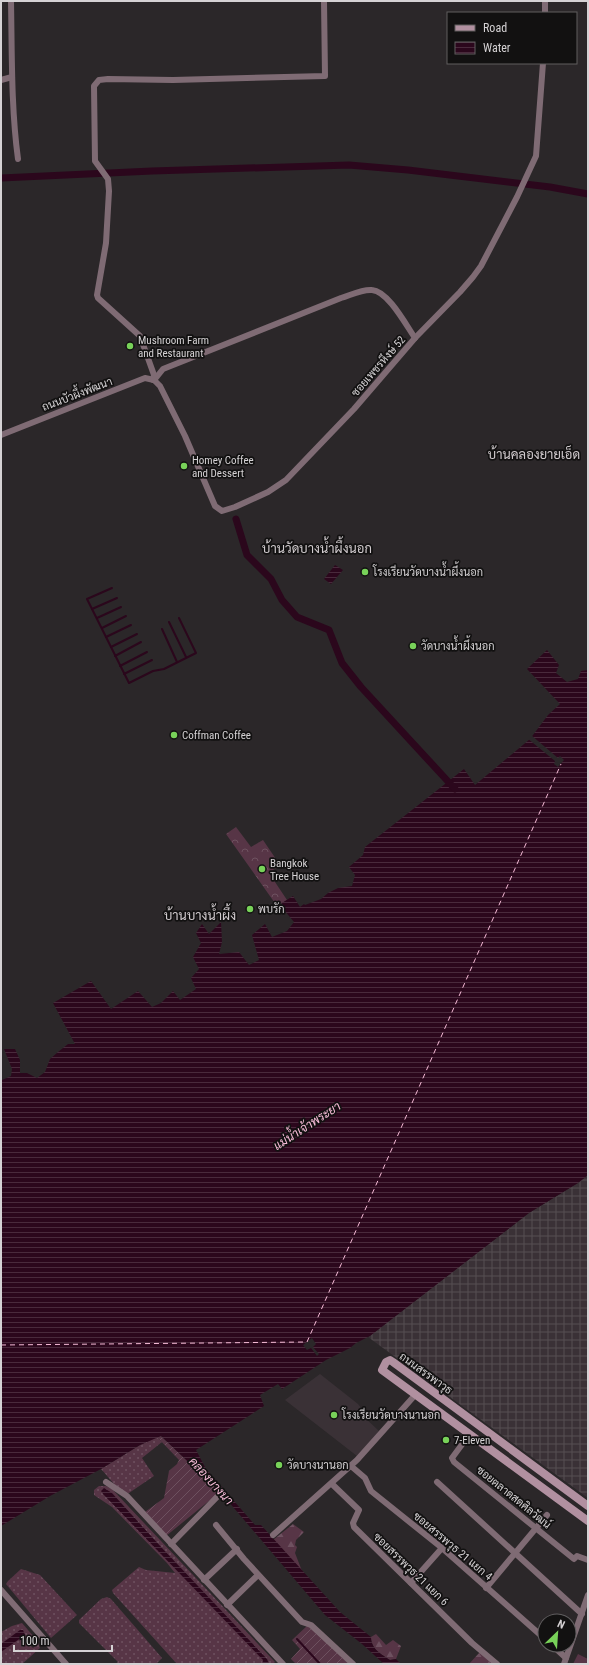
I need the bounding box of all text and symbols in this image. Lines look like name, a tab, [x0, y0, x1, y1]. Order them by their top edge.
legend	[447, 12, 577, 64]
text: Road	[483, 21, 507, 35]
text: Water	[483, 41, 511, 55]
street label: ซอยเพชรหึงษ์ 52	[347, 332, 408, 399]
place label: Mushroom Farm and Restaurant	[138, 334, 209, 360]
marker: Mushroom Farm and Restaurant	[125, 341, 135, 351]
street label: ถนนบัวผึ้งพัฒนา	[38, 370, 114, 414]
district label: บ้านคลองยายเอ็ด	[488, 445, 580, 462]
place label: Homey Coffee and Dessert	[192, 454, 254, 480]
marker: Homey Coffee and Dessert	[179, 461, 189, 471]
district label: บ้านวัดบางน้ำผึ้งนอก	[262, 536, 372, 556]
place label: โรงเรียนวัดบางน้ำผึ้งนอก	[372, 561, 483, 579]
marker: โรงเรียนวัดบางน้ำผึ้งนอก	[360, 567, 370, 577]
place label: วัดบางน้ำผึ้งนอก	[421, 635, 495, 653]
marker: วัดบางน้ำผึ้งนอก	[408, 641, 418, 651]
place label: Coffman Coffee	[182, 729, 251, 742]
marker: Coffman Coffee	[169, 730, 179, 740]
place label: Bangkok Tree House	[270, 857, 319, 883]
marker: Bangkok Tree House	[257, 864, 267, 874]
place label: พบรัก	[258, 902, 285, 916]
district label: บ้านบางน้ำผึ้ง	[164, 903, 236, 923]
marker: พบรัก	[245, 904, 255, 914]
water label: แม่น้ำเจ้าพระยา	[268, 1096, 343, 1153]
street label: ถนนสรรพาวุธ	[396, 1350, 455, 1399]
place label: โรงเรียนวัดบางนานอก	[341, 1407, 440, 1422]
marker: โรงเรียนวัดบางนานอก	[329, 1410, 339, 1420]
place label: 7-Eleven	[454, 1434, 490, 1447]
marker: 7-Eleven	[441, 1435, 451, 1445]
water label: คลองบางนา	[186, 1454, 236, 1508]
place label: วัดบางนานอก	[287, 1458, 349, 1472]
marker: วัดบางนานอก	[274, 1460, 284, 1470]
street label: ซอยตลาดสดศิลวัฒน์	[474, 1462, 555, 1531]
street label: ซอยสรรพวุธ 21 แยก 4	[409, 1510, 495, 1585]
street label: ซอยสรรพวุธ 21 แยก 6	[369, 1530, 451, 1610]
north arrow	[537, 1613, 577, 1653]
text: N	[555, 1617, 567, 1632]
scale bar	[14, 1627, 112, 1653]
text: 100 m	[20, 1634, 50, 1648]

